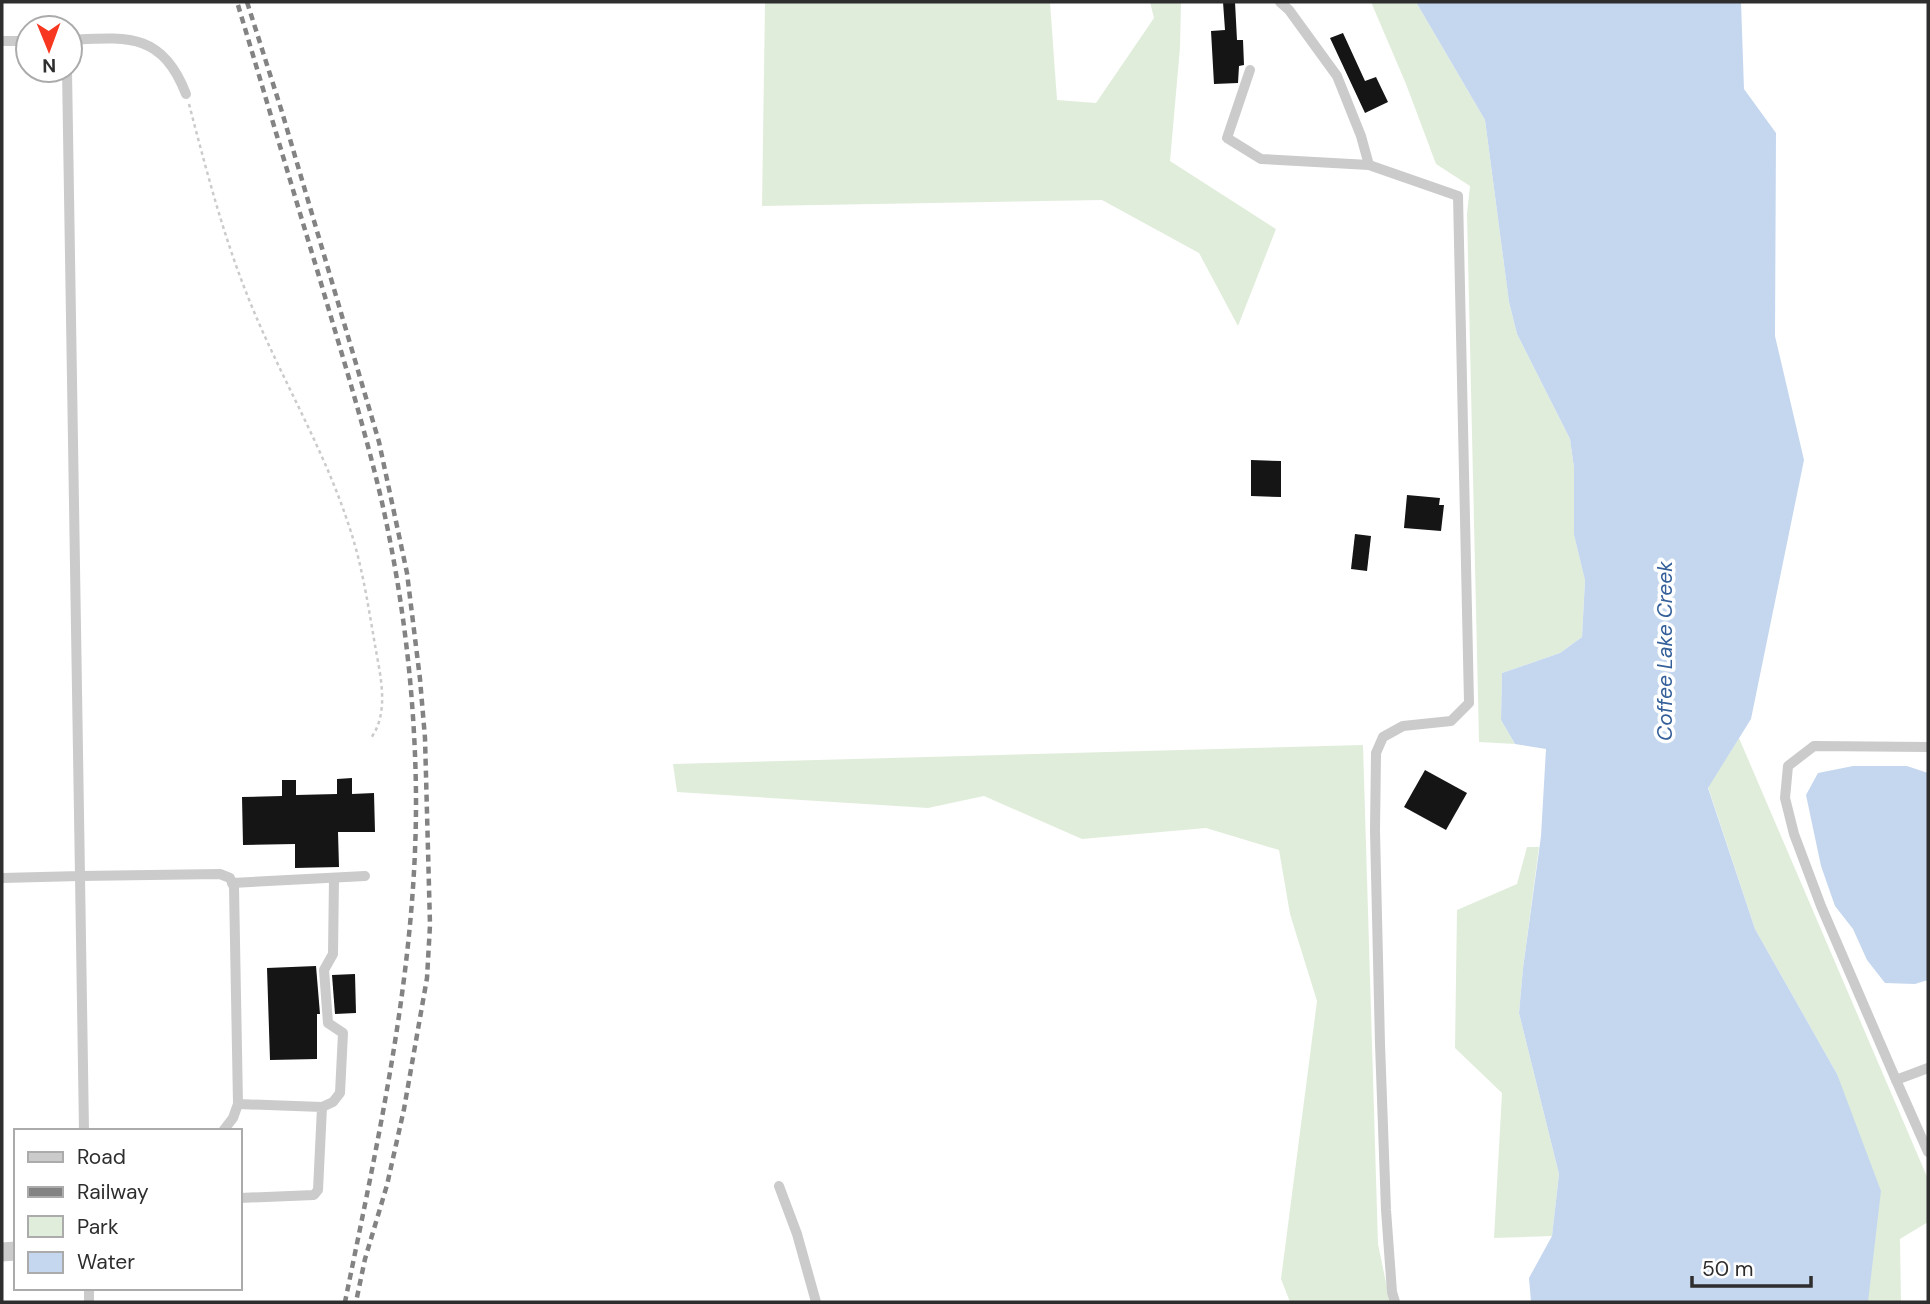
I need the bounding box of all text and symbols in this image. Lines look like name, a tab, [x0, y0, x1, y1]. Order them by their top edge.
north arrow	[14, 14, 84, 84]
text: N	[42, 53, 56, 78]
water label: Coffee Lake Creek	[1651, 561, 1679, 741]
legend	[14, 1129, 242, 1290]
text: Road	[77, 1143, 126, 1171]
text: Railway	[77, 1178, 149, 1206]
text: Park	[77, 1213, 119, 1241]
scale bar	[1692, 1244, 1811, 1288]
text: Water	[77, 1248, 135, 1276]
text: 50 m	[1702, 1255, 1753, 1283]

